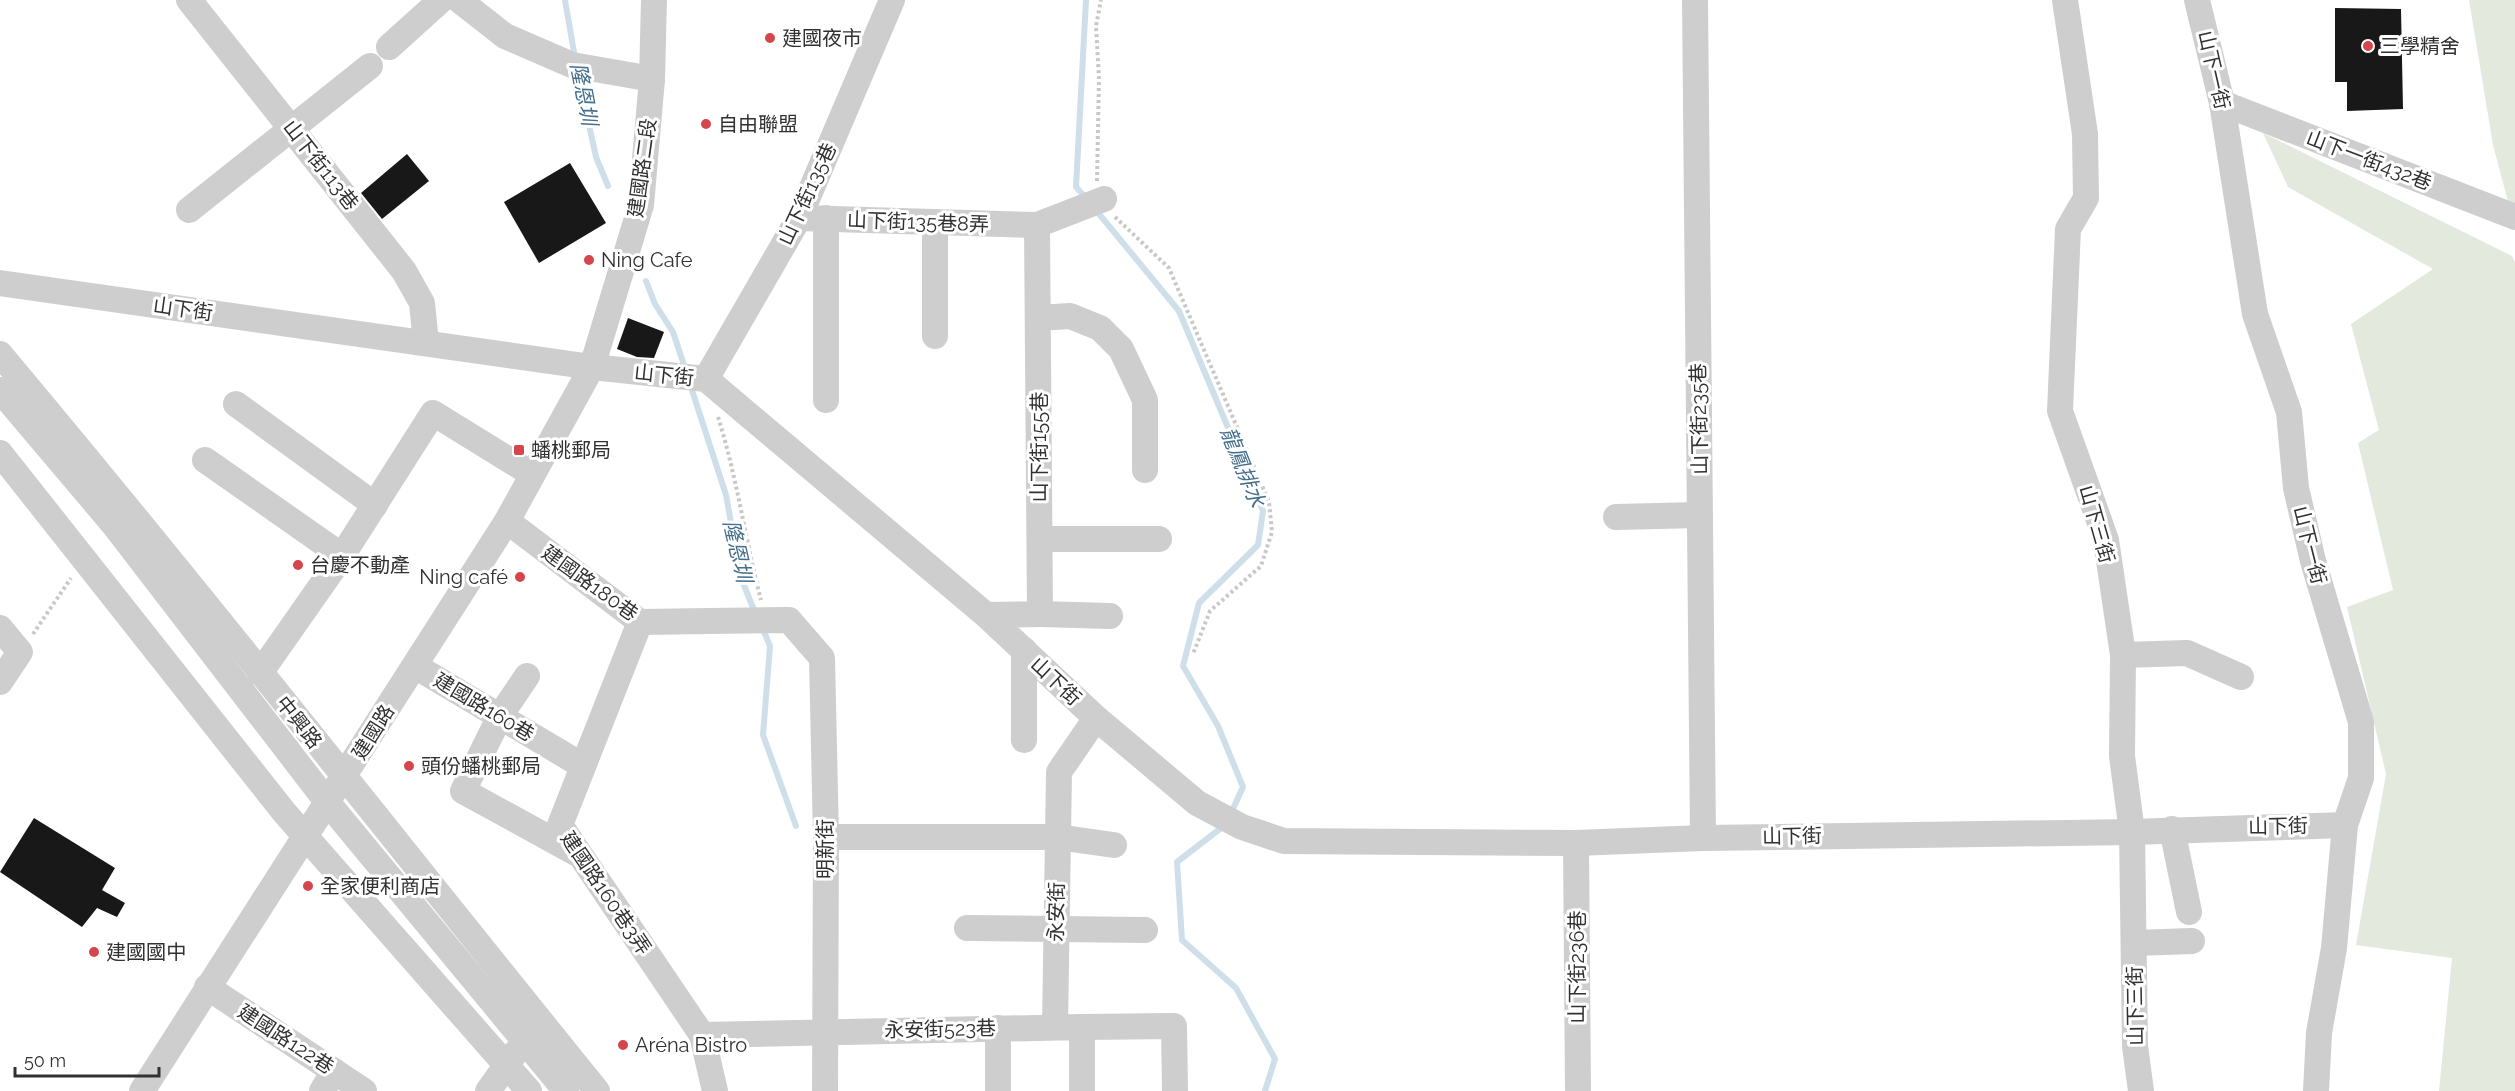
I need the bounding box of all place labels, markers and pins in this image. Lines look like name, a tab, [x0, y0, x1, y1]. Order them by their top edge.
place label: 建國夜市	[782, 26, 862, 50]
marker: 建國夜市	[763, 31, 777, 45]
place label: 三學精舍	[2380, 34, 2460, 58]
marker: 三學精舍	[2361, 39, 2375, 53]
place label: 自由聯盟	[718, 112, 798, 136]
marker: 自由聯盟	[699, 117, 713, 131]
place label: Ning Cafe	[601, 248, 693, 272]
marker: Ning Cafe	[582, 253, 596, 267]
place label: 蟠桃郵局	[531, 438, 611, 462]
marker: 蟠桃郵局	[512, 443, 526, 457]
place label: 台慶不動產	[310, 553, 410, 577]
marker: 台慶不動產	[291, 558, 305, 572]
place label: Ning café	[419, 565, 508, 589]
marker: Ning café	[513, 570, 527, 584]
place label: 頭份蟠桃郵局	[421, 754, 541, 778]
marker: 頭份蟠桃郵局	[402, 759, 416, 773]
place label: 全家便利商店	[320, 874, 440, 898]
marker: 全家便利商店	[301, 879, 315, 893]
place label: 建國國中	[106, 940, 186, 964]
marker: 建國國中	[87, 945, 101, 959]
place label: Aréna Bistro	[635, 1033, 747, 1057]
marker: Aréna Bistro	[616, 1038, 630, 1052]

